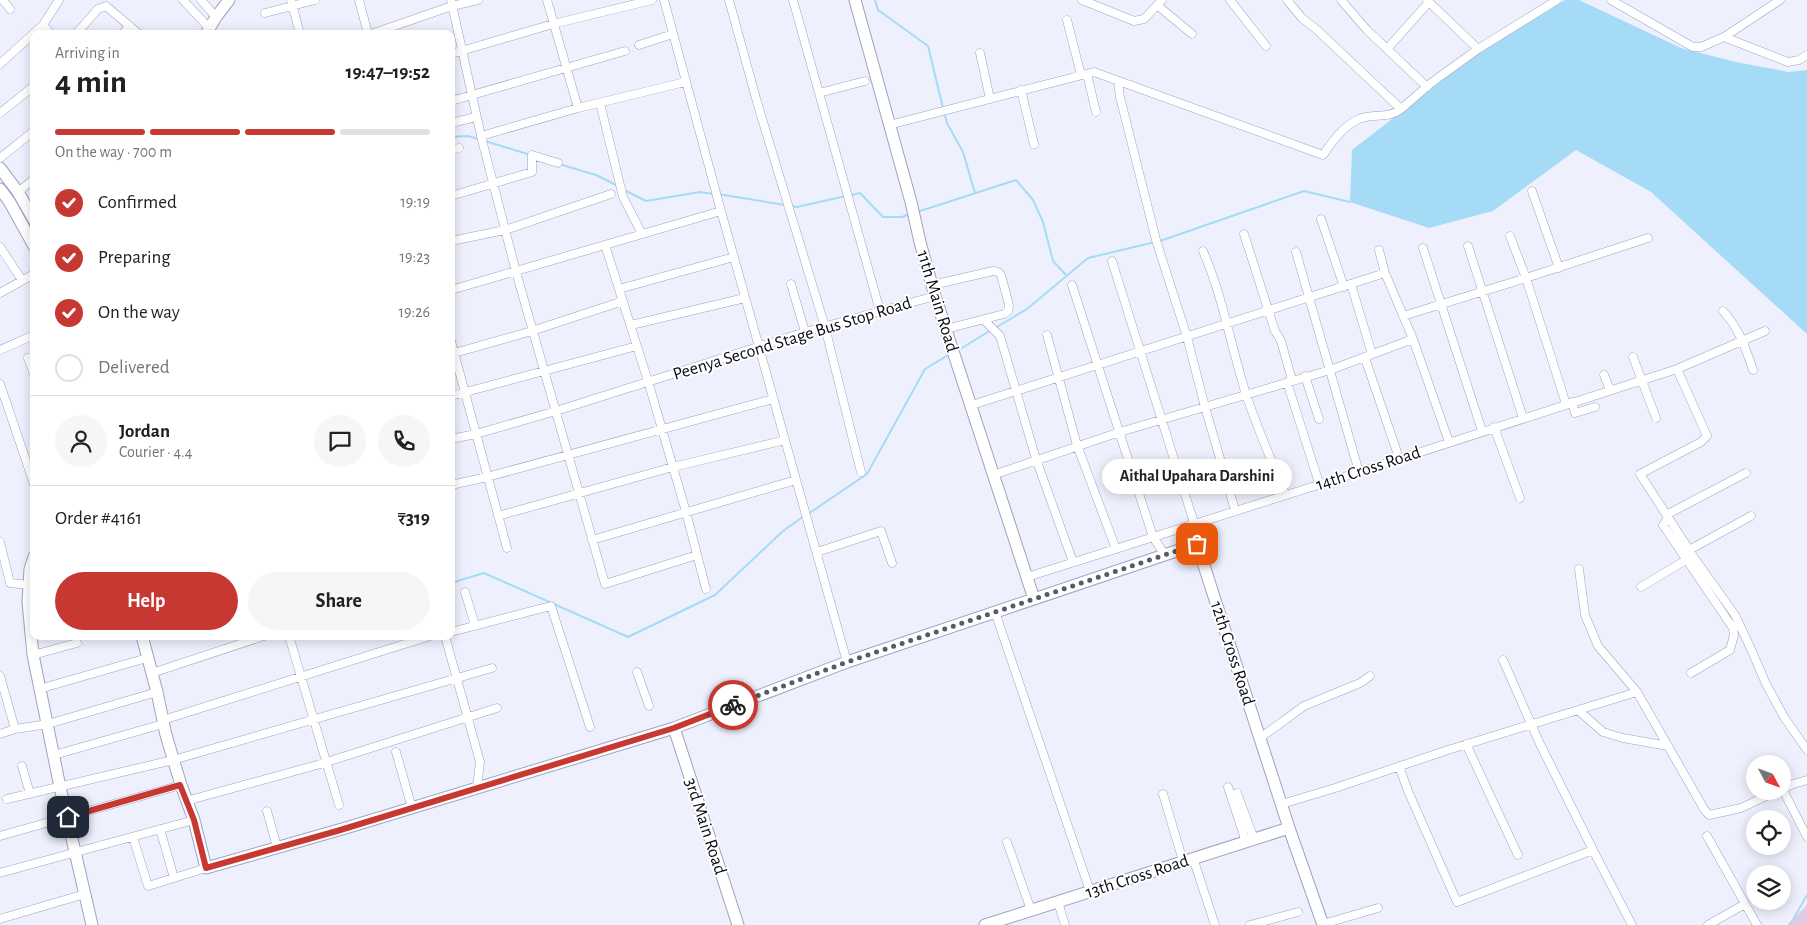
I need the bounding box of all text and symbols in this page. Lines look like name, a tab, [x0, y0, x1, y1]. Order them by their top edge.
text: Arriving in	[55, 45, 120, 61]
text: 19:47–19:52	[346, 63, 430, 82]
text: 4 min	[55, 66, 127, 98]
text: On the way · 700 m	[55, 144, 172, 160]
icon: check	[55, 189, 83, 217]
text: Confirmed	[98, 193, 177, 212]
text: 19:19	[400, 194, 430, 210]
icon: check	[55, 244, 83, 272]
text: Preparing	[98, 248, 171, 267]
street label: 11th Main Road	[913, 248, 961, 354]
text: 19:23	[399, 249, 430, 265]
street label: Peenya Second Stage Bus Stop Road	[671, 294, 914, 384]
icon: check	[55, 299, 83, 327]
text: On the way	[98, 303, 180, 322]
text: 19:26	[399, 304, 430, 320]
text: Delivered	[98, 358, 170, 377]
button: person	[55, 415, 107, 467]
button: chat	[314, 415, 366, 467]
button: phone	[378, 415, 430, 467]
text: Jordan	[119, 422, 170, 441]
text: Courier · 4.4	[119, 444, 192, 460]
street label: 14th Cross Road	[1314, 444, 1423, 494]
callout: Aithal Upahara Darshini	[1102, 459, 1292, 494]
text: Aithal Upahara Darshini	[1120, 468, 1274, 484]
text: Order #4161	[55, 509, 142, 528]
text: ₹319	[398, 509, 430, 528]
pin	[1176, 523, 1218, 565]
icon: bag	[1183, 530, 1211, 558]
button: Help	[55, 572, 238, 630]
button: Share	[248, 572, 430, 630]
street label: 12th Cross Road	[1207, 599, 1257, 708]
courier	[708, 680, 758, 730]
icon: bike	[719, 691, 747, 719]
north arrow	[1746, 755, 1791, 800]
map controls	[1746, 755, 1791, 910]
street label: 3rd Main Road	[681, 776, 729, 877]
pin	[47, 796, 89, 838]
icon: home	[54, 803, 82, 831]
button: locate	[1746, 810, 1791, 855]
street label: 13th Cross Road	[1083, 852, 1191, 902]
button: layers	[1746, 865, 1791, 910]

